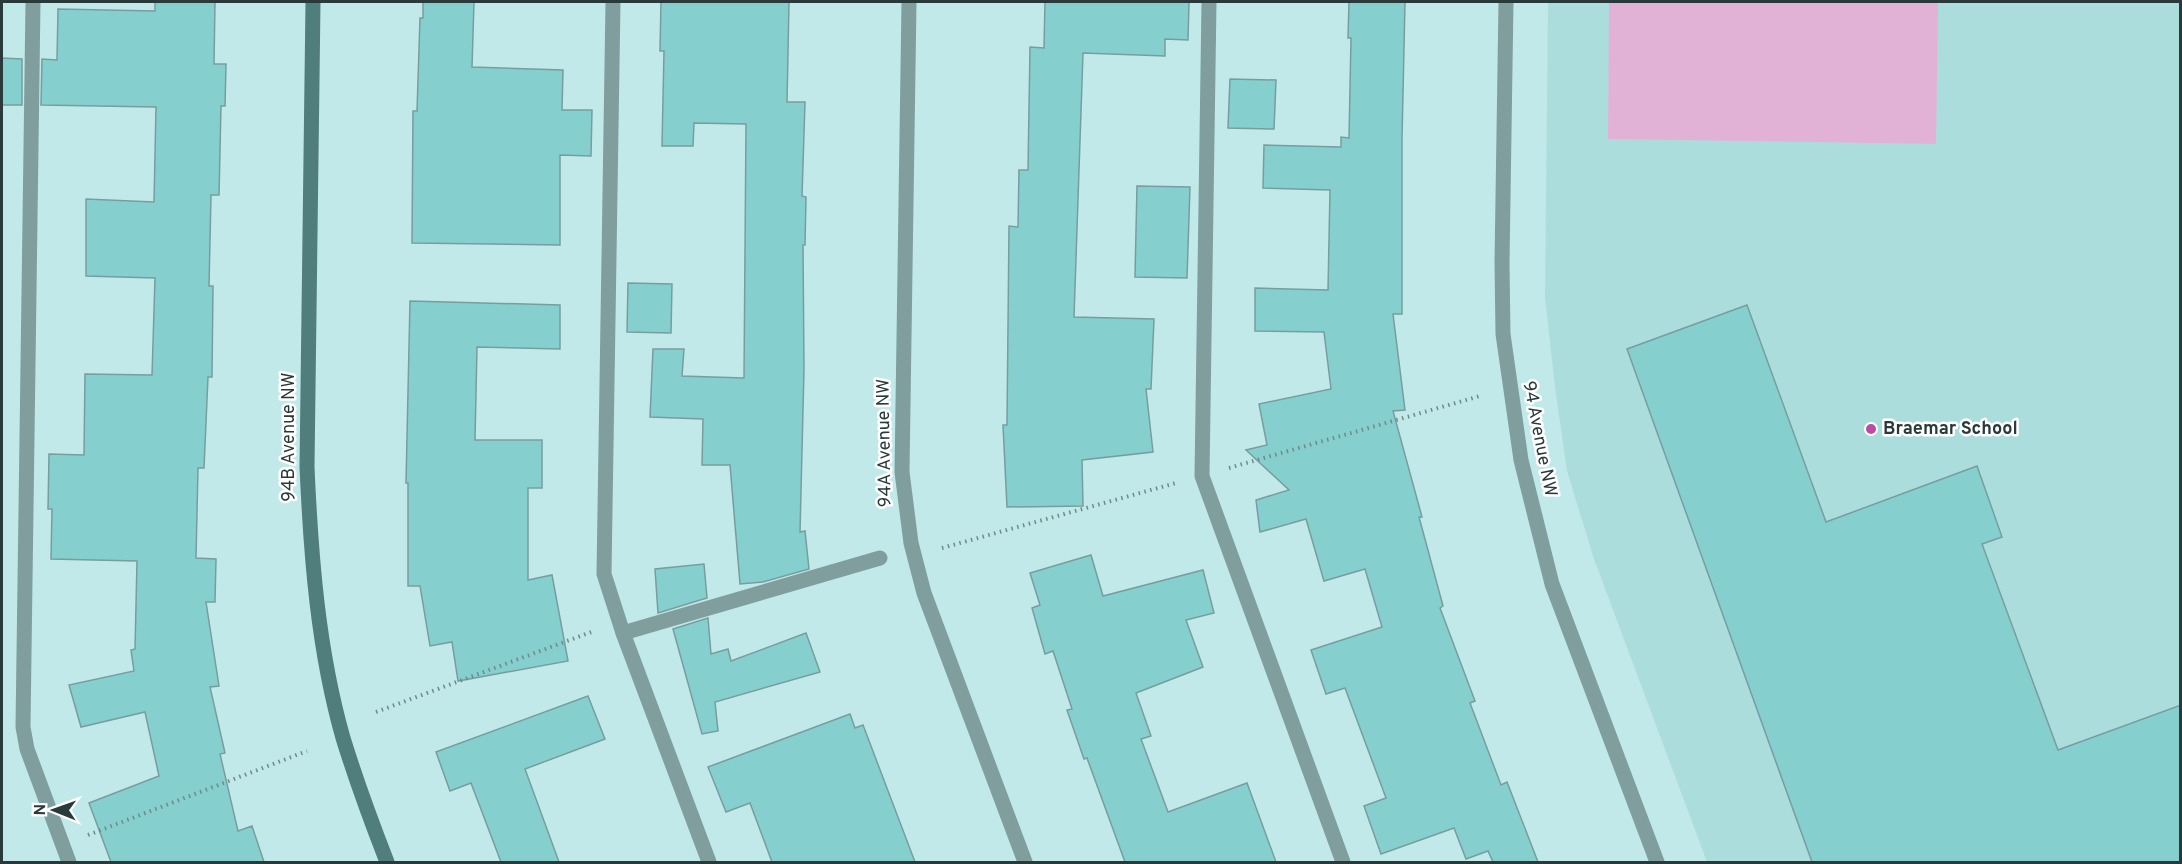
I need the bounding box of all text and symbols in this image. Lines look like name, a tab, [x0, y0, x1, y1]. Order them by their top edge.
street label: 94B Avenue NW	[278, 372, 301, 502]
street label: 94A Avenue NW	[872, 378, 898, 508]
street label: 94 Avenue NW	[1516, 379, 1562, 499]
place label: Braemar School	[1883, 418, 2018, 441]
marker: Braemar School	[1864, 422, 1878, 436]
north arrow	[24, 780, 84, 840]
text: N	[31, 804, 51, 816]

